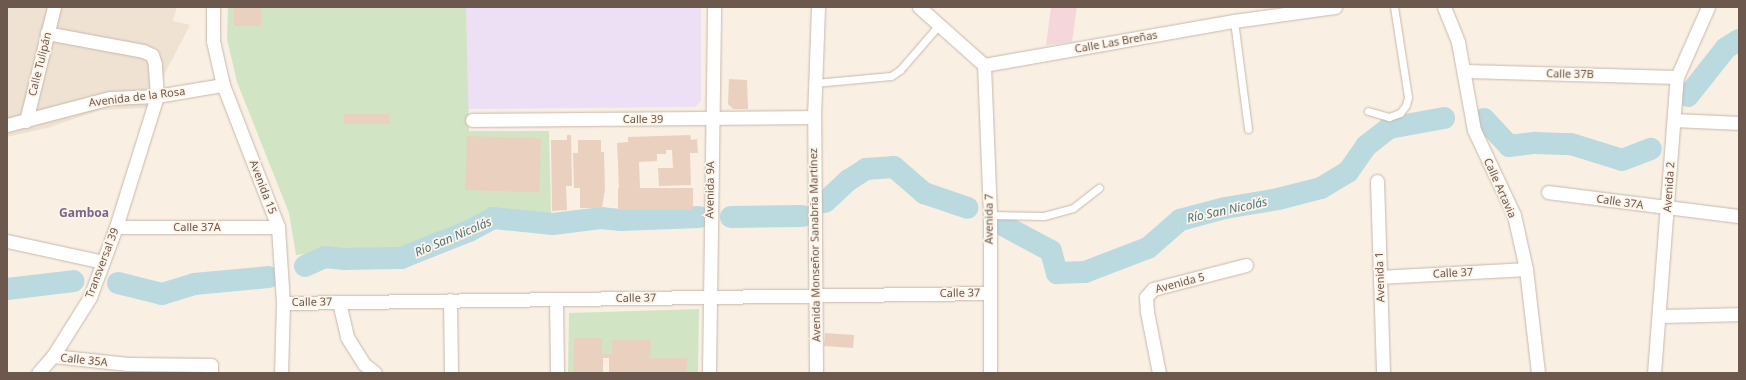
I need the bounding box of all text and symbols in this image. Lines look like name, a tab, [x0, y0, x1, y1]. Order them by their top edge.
street label: Calle Las Breñas	[1074, 28, 1158, 56]
street label: Calle Tulipán	[26, 31, 54, 97]
street label: Calle 37B	[1546, 67, 1594, 81]
street label: Avenida de la Rosa	[88, 85, 186, 109]
street label: Calle 39	[623, 112, 663, 126]
street label: Avenida Monseñor Sanabria Martínez	[807, 148, 823, 342]
street label: Calle Artavia	[1481, 156, 1519, 220]
street label: Avenida 15	[247, 158, 279, 216]
street label: Avenida 9A	[703, 161, 717, 219]
street label: Avenida 2	[1661, 161, 1677, 213]
street label: Calle 37A	[1596, 192, 1644, 212]
street label: Avenida 7	[982, 194, 996, 244]
water label: Río San Nicolás	[1186, 194, 1268, 226]
district label: Gamboa	[59, 206, 109, 220]
water label: Río San Nicolás	[413, 214, 493, 260]
street label: Calle 37A	[173, 220, 221, 234]
street label: Transversal 39	[83, 226, 121, 300]
street label: Avenida 1	[1373, 252, 1387, 302]
street label: Calle 37	[1432, 265, 1474, 281]
street label: Avenida 5	[1154, 270, 1206, 296]
street label: Calle 37	[940, 286, 980, 300]
street label: Calle 37	[616, 291, 656, 305]
street label: Calle 37	[292, 295, 332, 309]
street label: Calle 35A	[60, 351, 108, 369]

